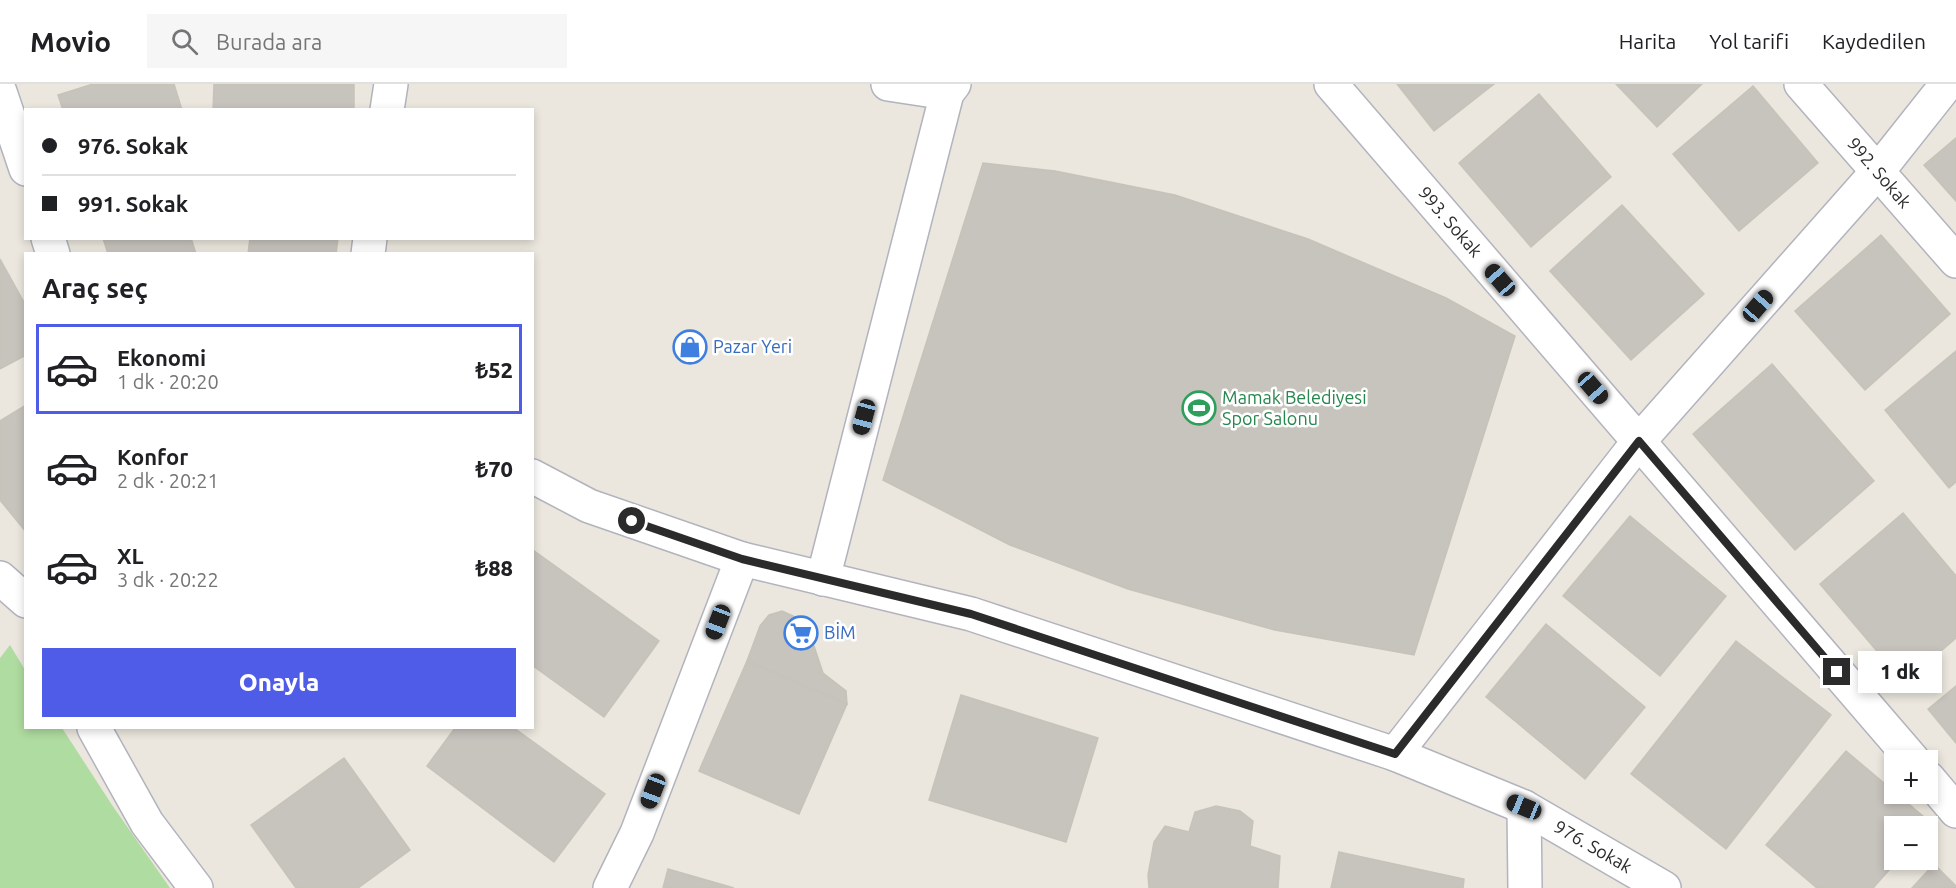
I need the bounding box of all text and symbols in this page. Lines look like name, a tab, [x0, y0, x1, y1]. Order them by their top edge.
search box	[147, 14, 567, 68]
icon: search	[168, 25, 201, 58]
text: Movio	[30, 26, 111, 57]
text: Burada ara	[216, 29, 322, 54]
text: Harita	[1619, 29, 1676, 53]
text: Yol tarifi	[1709, 29, 1789, 53]
text: Kaydedilen	[1822, 29, 1926, 53]
text: 976. Sokak	[78, 133, 188, 158]
street label: 992. Sokak	[1844, 133, 1916, 212]
street label: 993. Sokak	[1415, 182, 1487, 261]
text: 991. Sokak	[78, 191, 188, 216]
car	[1481, 261, 1519, 299]
text: Araç seç	[42, 273, 148, 303]
car	[1739, 287, 1777, 325]
shop icon: Pazar Yeri	[672, 329, 708, 365]
place label: Pazar Yeri	[713, 336, 792, 356]
icon: car	[45, 342, 99, 396]
text: Ekonomi	[117, 345, 206, 370]
text: ₺52	[476, 357, 513, 382]
car	[1574, 369, 1612, 407]
text: 1 dk · 20:20	[117, 370, 219, 393]
place label: Mamak Belediyesi Spor Salonu	[1222, 387, 1367, 428]
sports icon: Mamak Belediyesi Spor Salonu	[1181, 390, 1217, 426]
car	[851, 397, 877, 437]
icon: car	[45, 441, 99, 495]
text: Konfor	[117, 444, 188, 469]
text: ₺70	[476, 456, 513, 481]
text: 2 dk · 20:21	[117, 469, 219, 492]
route start	[618, 507, 645, 534]
icon: car	[45, 540, 99, 594]
text: XL	[117, 543, 144, 568]
text: ₺88	[476, 555, 513, 580]
text: 3 dk · 20:22	[117, 568, 219, 591]
car	[703, 602, 733, 642]
supermarket icon: BİM	[783, 615, 819, 651]
place label: BİM	[824, 622, 856, 642]
button: Onayla	[42, 648, 516, 717]
callout: 1 dk	[1858, 651, 1942, 693]
route end	[1823, 658, 1850, 685]
text: 1 dk	[1880, 660, 1920, 683]
map controls	[1884, 750, 1938, 870]
button: +	[1884, 750, 1938, 804]
car	[638, 771, 668, 811]
car	[1504, 792, 1544, 822]
street label: 976. Sokak	[1551, 816, 1636, 876]
button: −	[1884, 816, 1938, 870]

